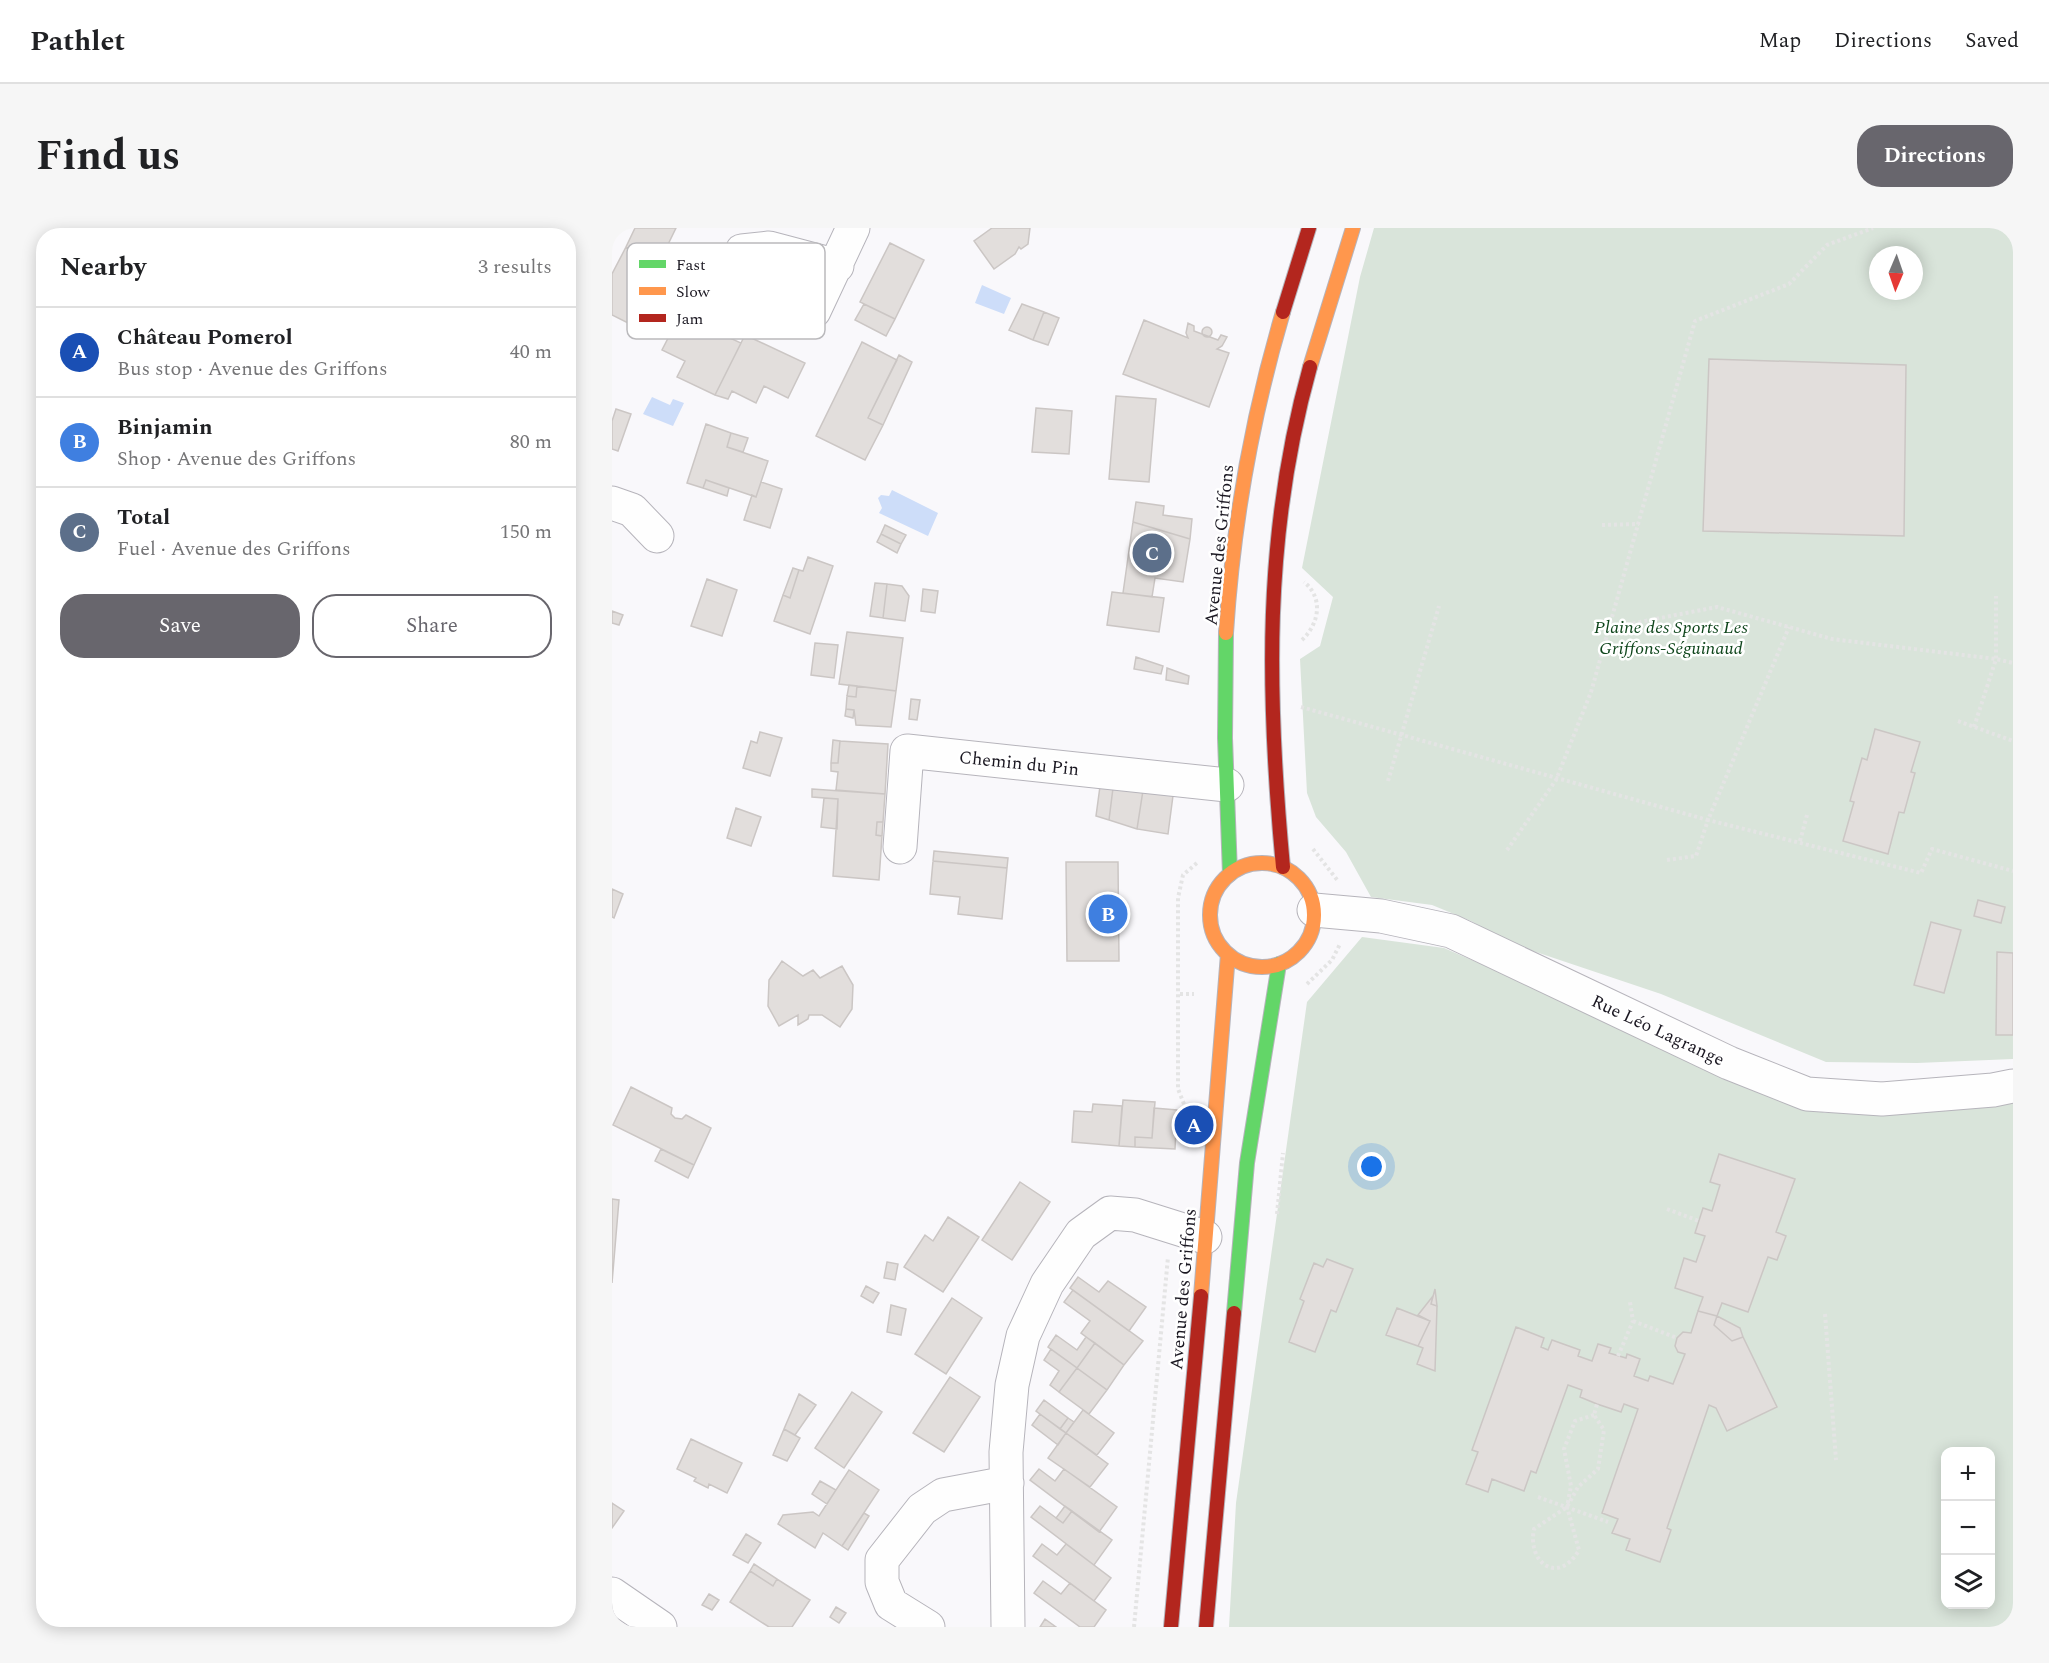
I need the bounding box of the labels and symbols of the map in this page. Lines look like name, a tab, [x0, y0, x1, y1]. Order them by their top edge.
legend	[627, 243, 825, 339]
north arrow	[1869, 246, 1923, 300]
text: Fast	[676, 253, 706, 277]
text: Slow	[676, 280, 711, 304]
text: Jam	[676, 307, 704, 331]
street label: Avenue des Griffons	[1198, 463, 1241, 627]
pin: C	[1132, 530, 1172, 576]
park label: Plaine des Sports Les Griffons-Séguinaud	[1594, 614, 1749, 662]
street label: Chemin du Pin	[958, 744, 1080, 783]
pin: B	[1088, 892, 1128, 936]
street label: Rue Léo Lagrange	[1587, 988, 1729, 1073]
pin: A	[1174, 1102, 1214, 1148]
your location	[1357, 1152, 1386, 1181]
street label: Avenue des Griffons	[1163, 1207, 1204, 1371]

